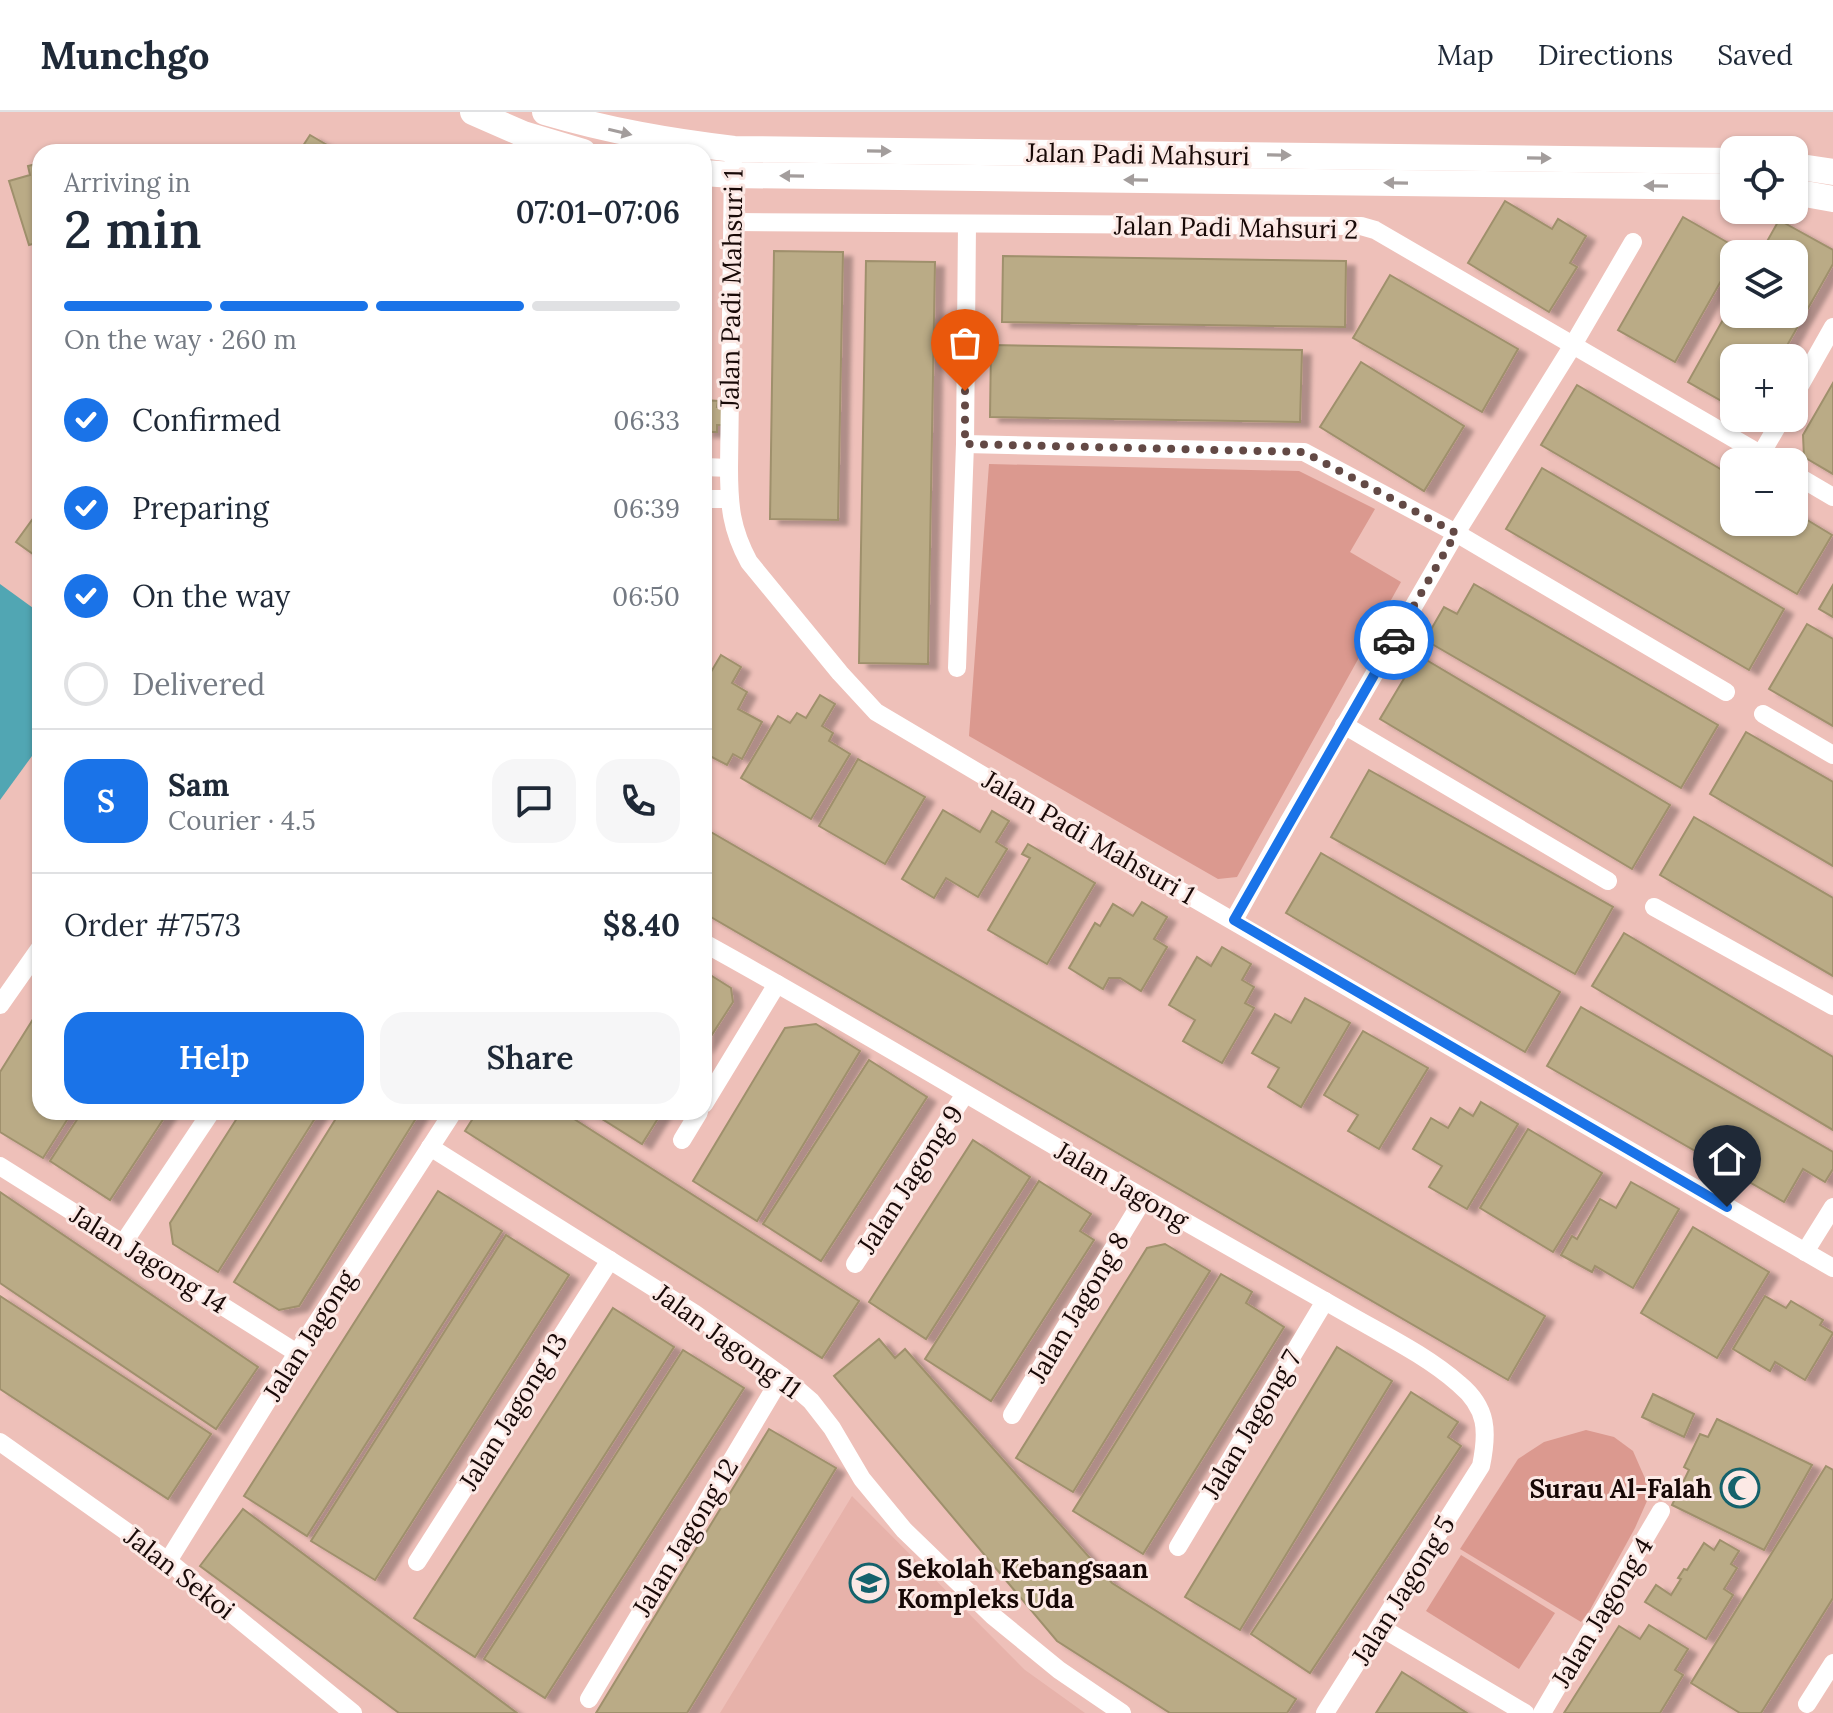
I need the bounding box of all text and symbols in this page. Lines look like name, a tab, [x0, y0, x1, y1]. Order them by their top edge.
text: Munchgo	[40, 31, 209, 79]
text: Map	[1437, 37, 1494, 73]
text: Directions	[1538, 37, 1673, 73]
text: Saved	[1717, 37, 1793, 73]
one-way arrow	[608, 126, 633, 139]
street label: Jalan Padi Mahsuri	[1025, 136, 1250, 172]
map controls	[1720, 136, 1808, 536]
button: locate	[1720, 136, 1808, 224]
one-way arrow	[867, 144, 892, 157]
one-way arrow	[1267, 149, 1292, 161]
one-way arrow	[1527, 152, 1552, 164]
text: Arriving in	[64, 166, 191, 199]
street label: Jalan Padi Mahsuri 1	[712, 169, 750, 410]
one-way arrow	[779, 170, 804, 182]
one-way arrow	[1123, 174, 1148, 186]
one-way arrow	[1383, 177, 1408, 189]
one-way arrow	[1643, 180, 1668, 193]
text: 07:01–07:06	[516, 193, 680, 231]
text: 2 min	[64, 196, 202, 262]
street label: Jalan Padi Mahsuri 2	[1113, 208, 1358, 246]
button: layers	[1720, 240, 1808, 328]
pin	[931, 309, 999, 391]
icon: bag	[943, 321, 987, 365]
text: On the way · 260 m	[64, 323, 297, 356]
button: +	[1720, 344, 1808, 432]
icon: check	[64, 398, 108, 442]
text: Confirmed	[132, 401, 281, 439]
text: 06:33	[613, 404, 680, 437]
button: −	[1720, 448, 1808, 536]
icon: check	[64, 486, 108, 530]
text: Preparing	[132, 489, 269, 527]
text: 06:39	[613, 492, 680, 525]
icon: check	[64, 574, 108, 618]
text: On the way	[132, 577, 290, 615]
text: 06:50	[612, 580, 680, 613]
courier	[1354, 600, 1434, 680]
icon: car	[1372, 618, 1416, 662]
text: Delivered	[132, 665, 265, 703]
button: chat	[492, 759, 576, 843]
button: phone	[596, 759, 680, 843]
street label: Jalan Padi Mahsuri 1	[976, 762, 1201, 911]
text: Sam	[168, 766, 229, 804]
text: S	[97, 782, 115, 820]
text: Courier · 4.5	[168, 804, 316, 837]
text: Order #7573	[64, 906, 241, 944]
text: $8.40	[603, 906, 680, 944]
button: Help	[64, 1012, 364, 1104]
button: Share	[380, 1012, 680, 1104]
street label: Jalan Jagong 9	[849, 1099, 970, 1260]
pin	[1693, 1125, 1761, 1207]
street label: Jalan Jagong	[1049, 1133, 1195, 1237]
icon: home	[1705, 1137, 1749, 1181]
street label: Jalan Jagong 14	[64, 1197, 233, 1320]
street label: Jalan Jagong 8	[1020, 1226, 1136, 1389]
street label: Jalan Jagong	[255, 1263, 363, 1407]
street label: Jalan Jagong 11	[647, 1276, 808, 1405]
street label: Jalan Jagong 13	[451, 1326, 574, 1496]
street label: Jalan Jagong 7	[1193, 1344, 1308, 1505]
street label: Jalan Jagong 12	[624, 1452, 745, 1623]
mosque icon: Surau Al-Falah	[1719, 1467, 1761, 1509]
place label: Surau Al-Falah	[1530, 1472, 1712, 1505]
street label: Jalan Jagong 5	[1344, 1510, 1462, 1671]
street label: Jalan Sekoi	[117, 1519, 242, 1626]
street label: Jalan Jagong 4	[1544, 1531, 1660, 1694]
place label: Sekolah Kebangsaan Kompleks Uda	[897, 1552, 1149, 1615]
school or university icon: Sekolah Kebangsaan Kompleks Uda	[848, 1562, 890, 1604]

